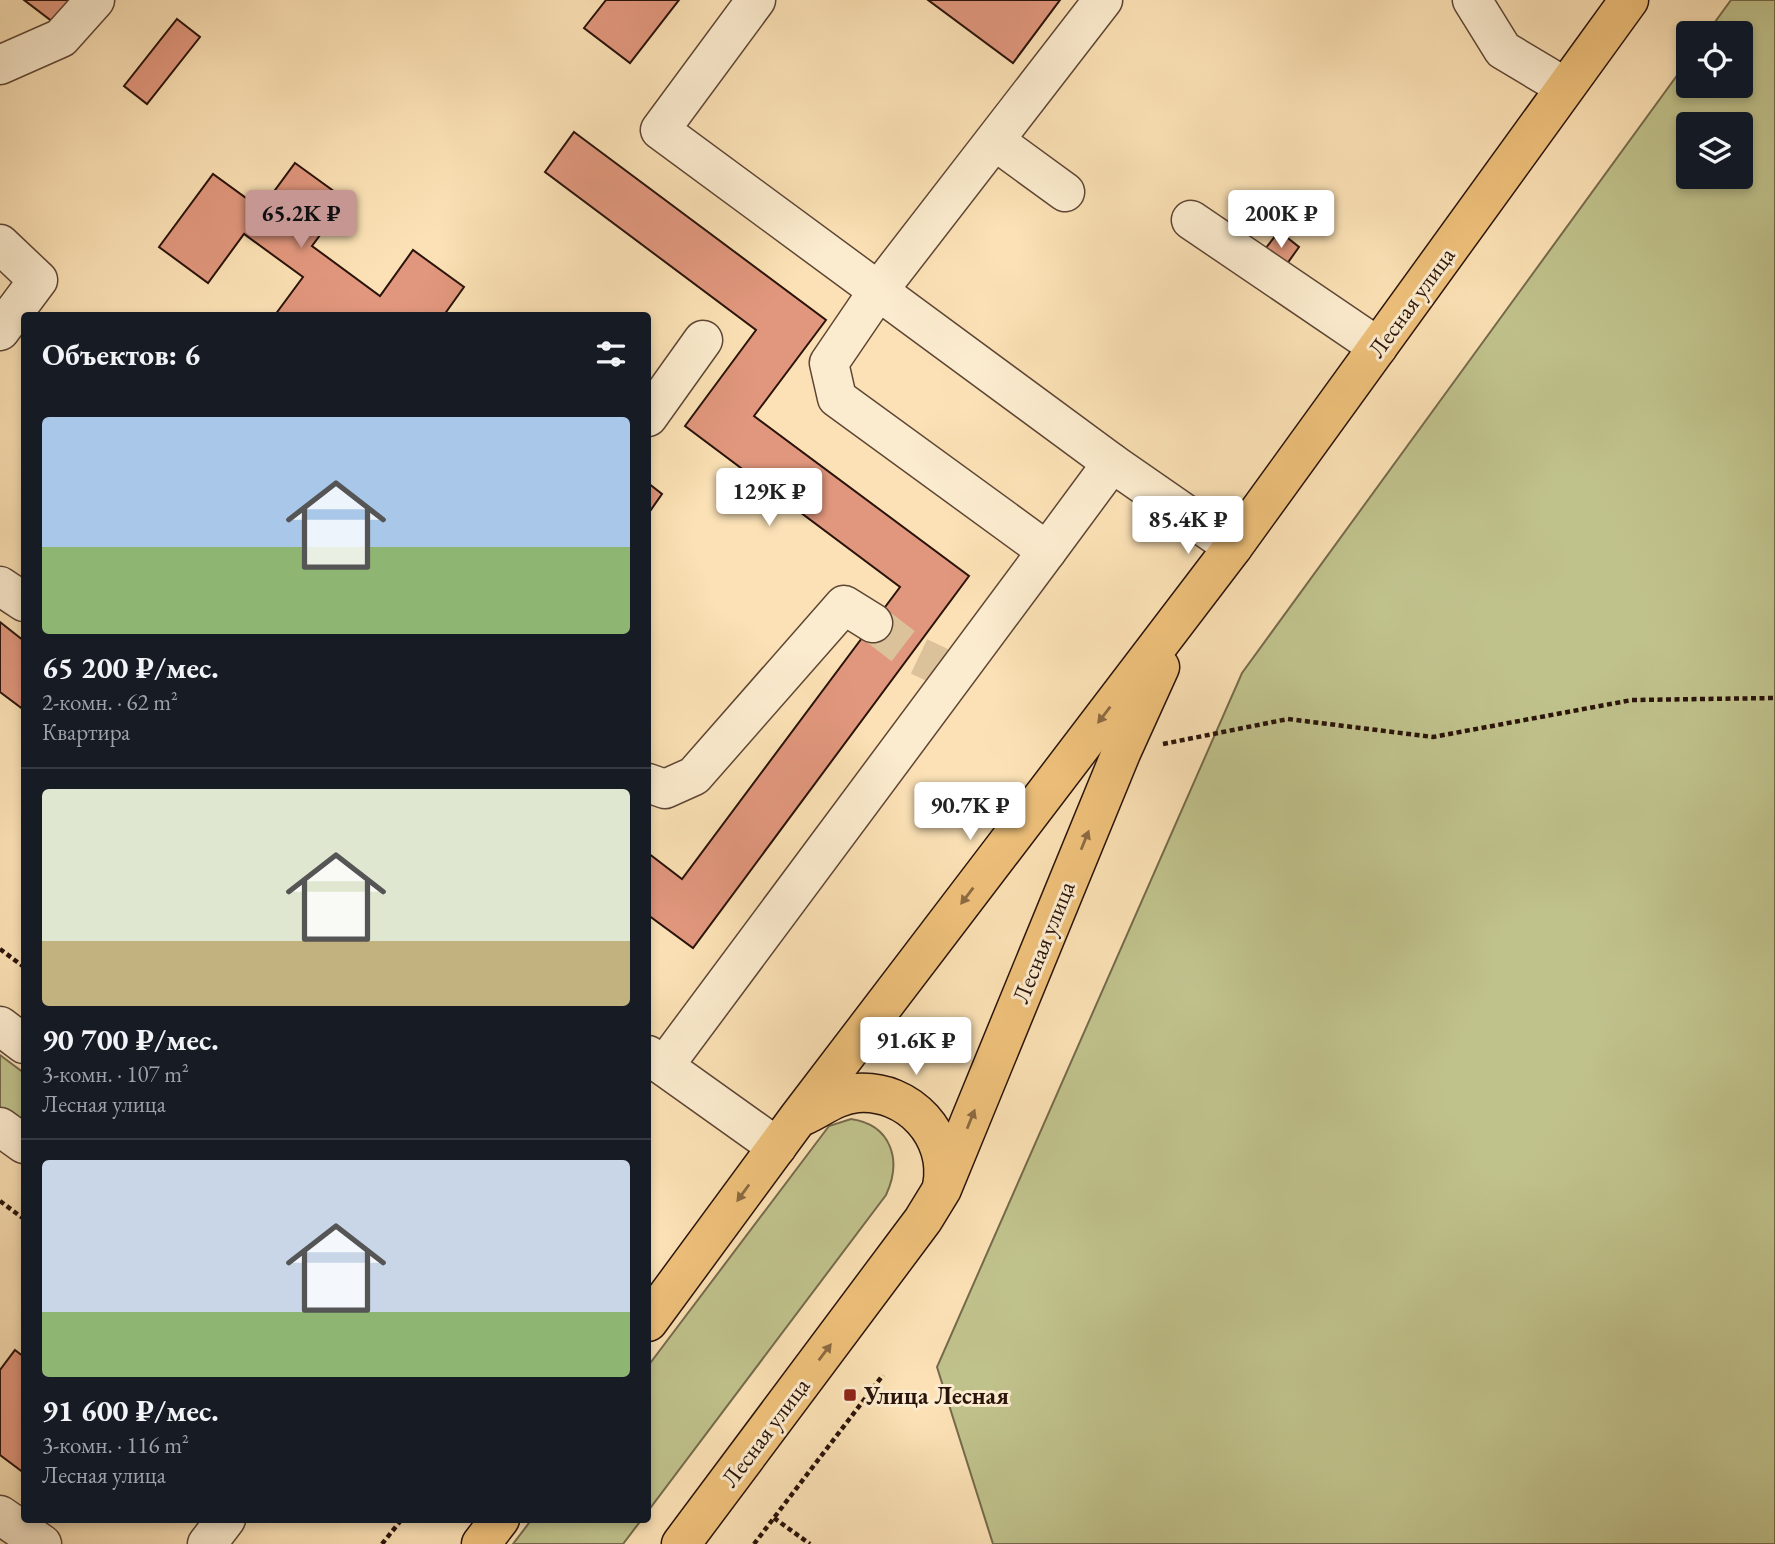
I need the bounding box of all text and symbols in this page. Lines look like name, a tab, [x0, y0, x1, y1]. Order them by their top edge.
map controls	[1676, 21, 1753, 189]
button: locate	[1676, 21, 1753, 98]
button: layers	[1676, 112, 1753, 189]
pin: 65.2K ₽	[236, 190, 366, 250]
pin: 200K ₽	[1224, 190, 1338, 250]
text: 65.2K ₽	[261, 198, 341, 228]
text: 200K ₽	[1244, 198, 1318, 228]
street label: Лесная улица	[1360, 240, 1462, 363]
text: Объектов: 6	[42, 335, 200, 374]
icon: filters	[592, 335, 630, 373]
icon: home	[273, 462, 399, 588]
pin: 129K ₽	[712, 468, 826, 528]
text: 129K ₽	[732, 476, 806, 506]
pin: 85.4K ₽	[1123, 496, 1253, 556]
text: 85.4K ₽	[1148, 504, 1228, 534]
text: 65 200 ₽/мес.	[42, 648, 219, 687]
text: 2-комн. · 62 m²	[42, 687, 178, 717]
one-way arrow	[1097, 705, 1112, 723]
text: Квартира	[42, 717, 130, 747]
pin: 90.7K ₽	[905, 782, 1035, 842]
text: 90.7K ₽	[930, 790, 1010, 820]
one-way arrow	[1080, 830, 1091, 851]
icon: home	[273, 834, 399, 960]
street label: Лесная улица	[1004, 876, 1082, 1008]
one-way arrow	[960, 887, 974, 905]
pin: 91.6K ₽	[851, 1018, 981, 1077]
text: 90 700 ₽/мес.	[42, 1020, 219, 1059]
text: 91.6K ₽	[876, 1025, 956, 1055]
text: 3-комн. · 107 m²	[42, 1059, 189, 1089]
text: Лесная улица	[42, 1089, 166, 1119]
one-way arrow	[965, 1108, 976, 1129]
one-way arrow	[736, 1184, 750, 1202]
icon: home	[273, 1205, 399, 1331]
one-way arrow	[817, 1343, 831, 1361]
street label: Лесная улица	[714, 1371, 817, 1493]
place label: Улица Лесная	[863, 1380, 1009, 1411]
marker: Улица Лесная	[842, 1387, 858, 1403]
text: 91 600 ₽/мес.	[42, 1391, 219, 1430]
text: 3-комн. · 116 m²	[42, 1430, 189, 1460]
text: Лесная улица	[42, 1460, 166, 1490]

